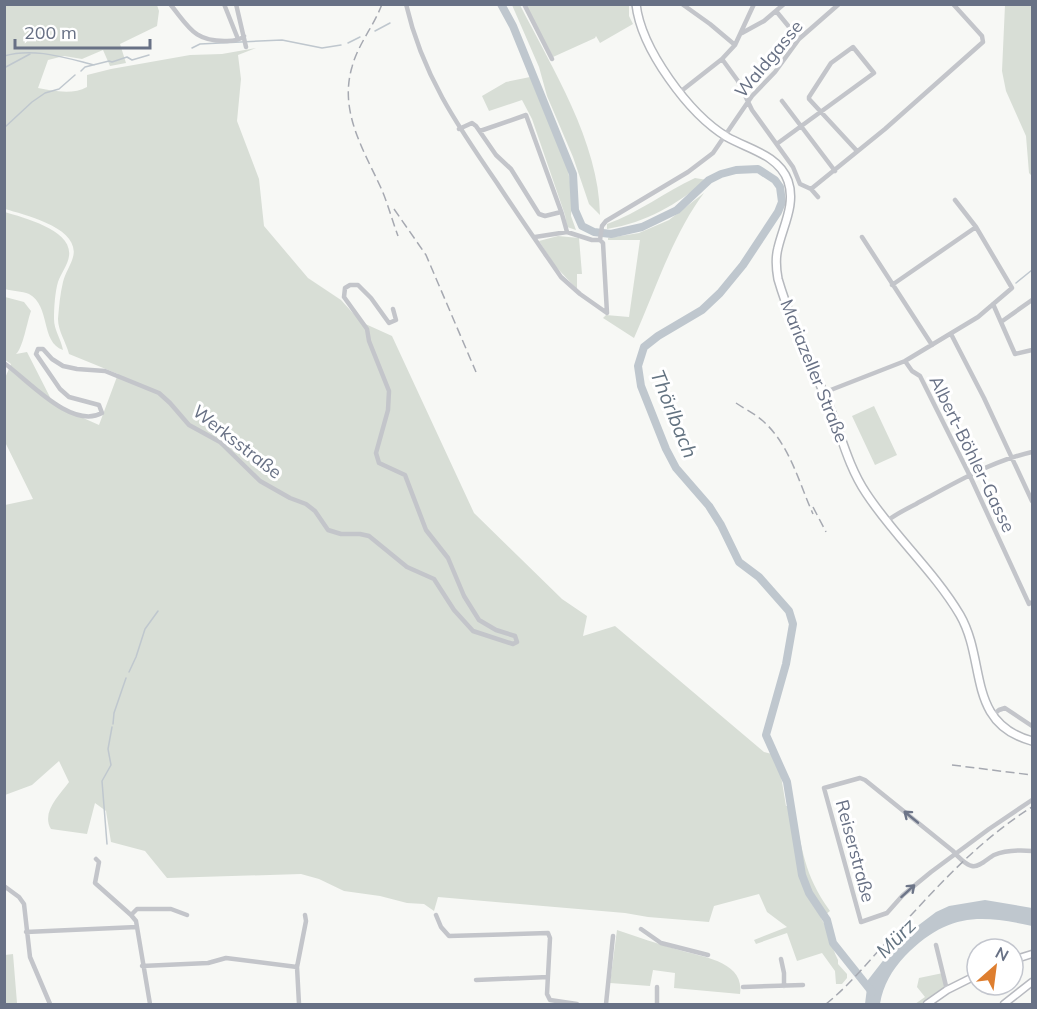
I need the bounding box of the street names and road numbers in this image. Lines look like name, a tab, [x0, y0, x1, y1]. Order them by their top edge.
street label: Waldgasse	[730, 15, 808, 102]
street label: Mariazeller Straße	[775, 296, 854, 446]
street label: Albert-Böhler-Gasse	[925, 372, 1020, 536]
street label: Werksstraße	[188, 400, 287, 484]
street label: Reiserstraße	[831, 797, 880, 905]

